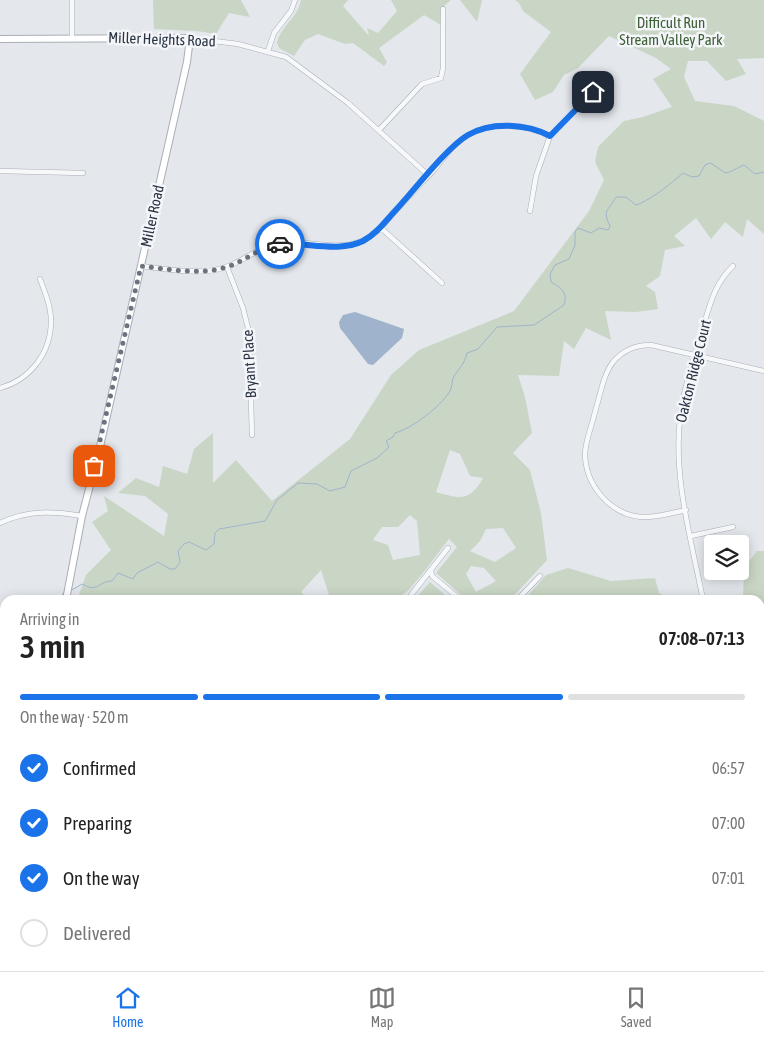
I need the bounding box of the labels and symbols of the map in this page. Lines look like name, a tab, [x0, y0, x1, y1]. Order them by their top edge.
park label: Difficult Run Stream Valley Park	[619, 14, 723, 48]
street label: Miller Heights Road	[108, 29, 216, 49]
pin	[572, 71, 614, 113]
street label: Miller Road	[137, 183, 167, 249]
courier	[255, 219, 305, 269]
street label: Oakton Ridge Court	[672, 318, 714, 424]
street label: Bryant Place	[239, 329, 259, 399]
pin	[73, 445, 115, 487]

